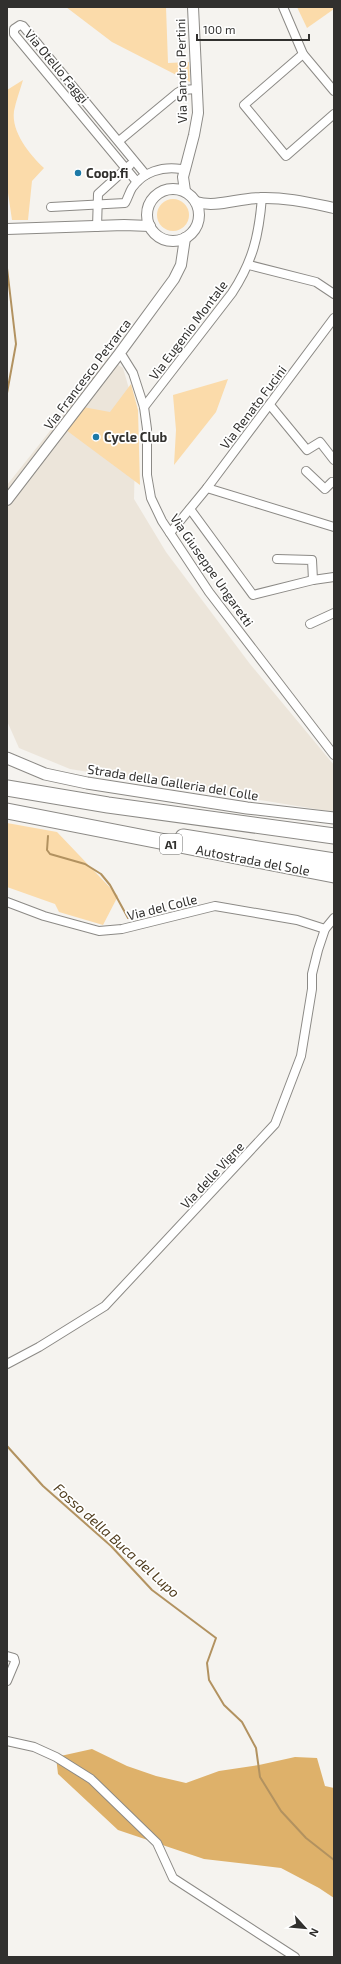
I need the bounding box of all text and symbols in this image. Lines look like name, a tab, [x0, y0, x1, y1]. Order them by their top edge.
scale bar	[197, 16, 309, 42]
street label: Via Sandro Pertini	[172, 19, 190, 123]
text: 100 m	[203, 22, 235, 36]
street label: Via Otello Faggi	[22, 26, 92, 106]
place label: Coop.fi	[86, 165, 128, 181]
marker: Coop.fi	[73, 168, 83, 178]
street label: Via Eugenio Montale	[145, 277, 231, 383]
street label: Via Francesco Petrarca	[40, 315, 134, 433]
street label: Via Renato Fucini	[216, 362, 290, 452]
place label: Cycle Club	[104, 429, 167, 445]
marker: Cycle Club	[91, 432, 101, 442]
street label: Via Giuseppe Ungaretti	[167, 510, 257, 630]
street label: Strada della Galleria del Colle	[86, 761, 260, 803]
road number: A1	[160, 834, 182, 854]
street label: Autostrada del Sole	[195, 841, 311, 879]
street label: Via del Colle	[125, 891, 199, 923]
street label: Via delle Vigne	[177, 1138, 247, 1212]
water label: Fosso della Buca del Lupo	[51, 1479, 183, 1601]
north arrow	[285, 1908, 325, 1948]
text: N	[307, 1926, 322, 1939]

